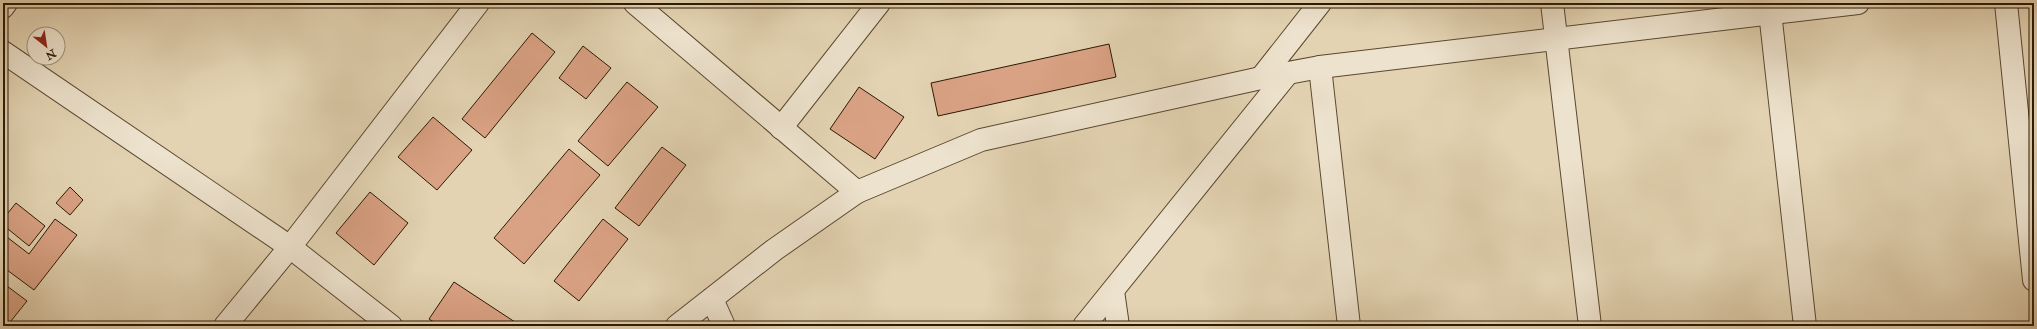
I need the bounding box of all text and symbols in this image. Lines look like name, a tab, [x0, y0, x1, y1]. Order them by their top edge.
north arrow	[26, 26, 66, 66]
text: N	[42, 46, 59, 63]

